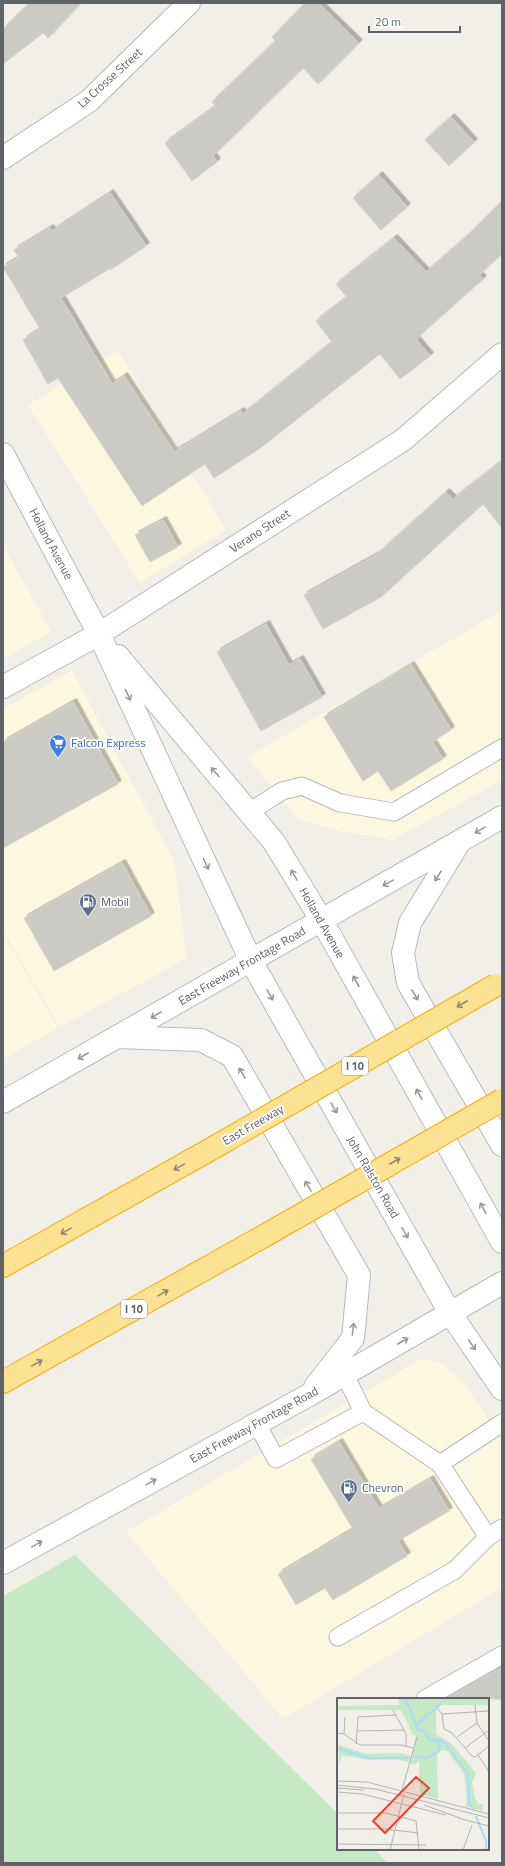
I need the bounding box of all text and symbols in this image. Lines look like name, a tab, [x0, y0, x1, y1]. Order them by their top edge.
scale bar	[369, 8, 460, 34]
text: 20 m	[375, 12, 401, 31]
street label: La Crosse Street	[73, 43, 147, 112]
street label: Verano Street	[226, 503, 295, 557]
street label: Holland Avenue	[25, 504, 78, 583]
one-way arrow	[125, 688, 132, 700]
supermarket icon: Falcon Express	[48, 733, 68, 758]
place label: Falcon Express	[71, 733, 146, 752]
one-way arrow	[211, 767, 220, 778]
one-way arrow	[474, 827, 486, 835]
one-way arrow	[203, 857, 210, 869]
one-way arrow	[290, 869, 298, 881]
one-way arrow	[434, 871, 442, 882]
one-way arrow	[382, 880, 394, 888]
street label: Holland Avenue	[294, 884, 350, 962]
fuel station icon: Mobil	[78, 892, 98, 917]
place label: Mobil	[101, 892, 129, 911]
street label: East Freeway Frontage Road	[174, 921, 309, 1010]
one-way arrow	[351, 975, 359, 987]
one-way arrow	[267, 989, 274, 1001]
one-way arrow	[412, 989, 420, 1001]
one-way arrow	[456, 1001, 468, 1009]
one-way arrow	[150, 1011, 162, 1019]
one-way arrow	[77, 1053, 89, 1061]
road number: I 10	[342, 1057, 368, 1075]
one-way arrow	[238, 1067, 246, 1079]
one-way arrow	[415, 1089, 423, 1101]
street label: East Freeway	[219, 1099, 287, 1150]
one-way arrow	[331, 1102, 339, 1114]
street label: John Ralston Road	[342, 1132, 405, 1222]
one-way arrow	[389, 1157, 401, 1165]
one-way arrow	[174, 1164, 186, 1172]
one-way arrow	[303, 1180, 311, 1192]
one-way arrow	[478, 1202, 486, 1214]
one-way arrow	[60, 1227, 72, 1235]
one-way arrow	[402, 1227, 409, 1239]
one-way arrow	[156, 1288, 168, 1296]
road number: I 10	[121, 1300, 147, 1318]
one-way arrow	[350, 1323, 357, 1336]
one-way arrow	[397, 1337, 409, 1344]
one-way arrow	[468, 1340, 477, 1351]
one-way arrow	[31, 1359, 43, 1367]
street label: East Freeway Frontage Road	[186, 1381, 322, 1468]
one-way arrow	[145, 1477, 157, 1485]
fuel station icon: Chevron	[339, 1478, 359, 1503]
place label: Chevron	[362, 1478, 404, 1497]
one-way arrow	[31, 1540, 43, 1548]
inset map	[337, 1698, 489, 1850]

